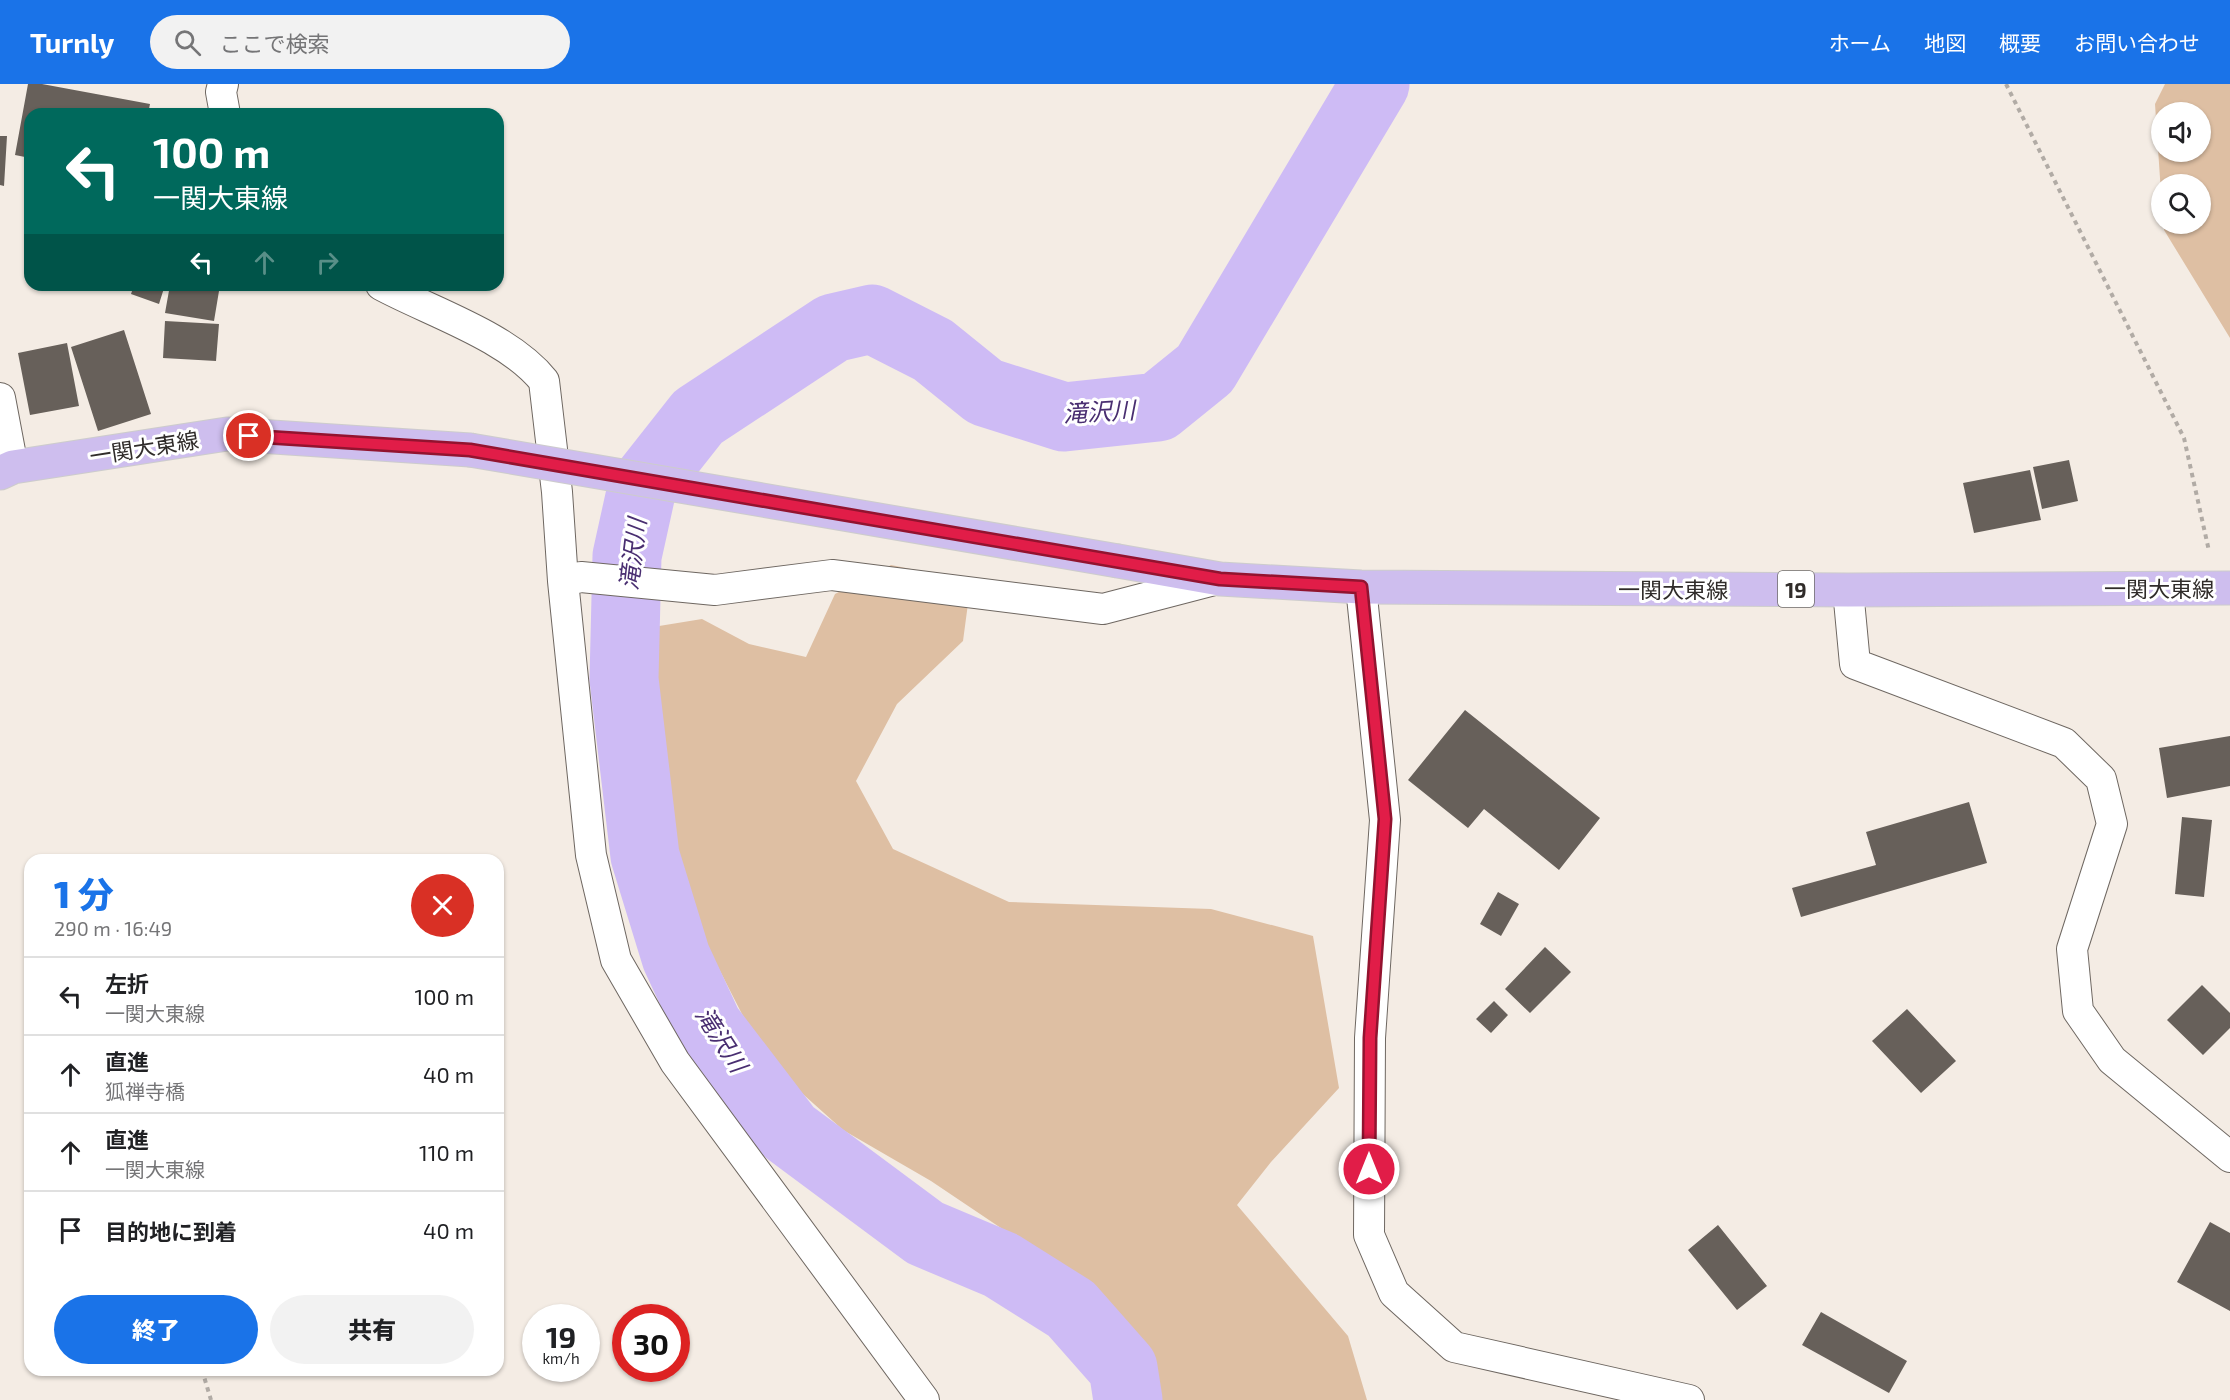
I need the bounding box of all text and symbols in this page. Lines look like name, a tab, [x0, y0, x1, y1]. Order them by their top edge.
search box	[150, 15, 570, 69]
text: Turnly	[30, 25, 114, 59]
icon: search	[171, 26, 204, 59]
text: ここで検索	[219, 30, 329, 56]
text: ホーム	[1829, 30, 1891, 55]
text: 地図	[1924, 30, 1966, 55]
text: 概要	[1999, 30, 2041, 55]
text: お問い合わせ	[2074, 30, 2200, 55]
map controls	[2151, 102, 2211, 234]
button: sound	[2151, 102, 2211, 162]
text: 100 m	[153, 126, 270, 176]
icon: left	[54, 132, 132, 210]
button: search	[2151, 174, 2211, 234]
text: 一関大東線	[153, 181, 288, 213]
icon: left	[185, 246, 218, 279]
icon: ahead	[248, 246, 281, 279]
icon: right	[311, 246, 344, 279]
water label: 滝沢川	[1062, 394, 1139, 427]
pin	[223, 410, 274, 461]
icon: arrive	[232, 419, 265, 452]
street label: 一関大東線	[88, 426, 200, 468]
water label: 滝沢川	[613, 514, 651, 591]
road number: 19	[1778, 571, 1814, 607]
street label: 一関大東線	[2104, 575, 2214, 601]
street label: 一関大東線	[1618, 576, 1728, 602]
text: 1 分	[54, 872, 114, 915]
button: close	[411, 874, 474, 937]
text: 290 m · 16:49	[54, 916, 172, 940]
text: 左折	[105, 970, 149, 996]
icon: left	[54, 980, 87, 1013]
text: 100 m	[415, 983, 474, 1009]
text: 一関大東線	[105, 1001, 205, 1025]
water label: 滝沢川	[690, 1001, 755, 1080]
text: 直進	[105, 1048, 149, 1074]
icon: ahead	[54, 1058, 87, 1091]
text: 40 m	[423, 1061, 474, 1087]
text: 狐禅寺橋	[105, 1079, 185, 1103]
text: 直進	[105, 1126, 149, 1152]
icon: ahead	[54, 1136, 87, 1169]
position arrow	[1337, 1137, 1401, 1201]
text: 110 m	[419, 1139, 474, 1165]
text: 一関大東線	[105, 1157, 205, 1181]
icon: arrive	[54, 1214, 87, 1247]
text: 40 m	[423, 1217, 474, 1243]
text: 目的地に到着	[105, 1218, 237, 1244]
button: 終了	[54, 1295, 258, 1364]
button: 共有	[270, 1295, 474, 1364]
speed limit sign: 30	[612, 1304, 690, 1382]
text: 19	[546, 1318, 576, 1354]
text: km/h	[542, 1349, 580, 1367]

